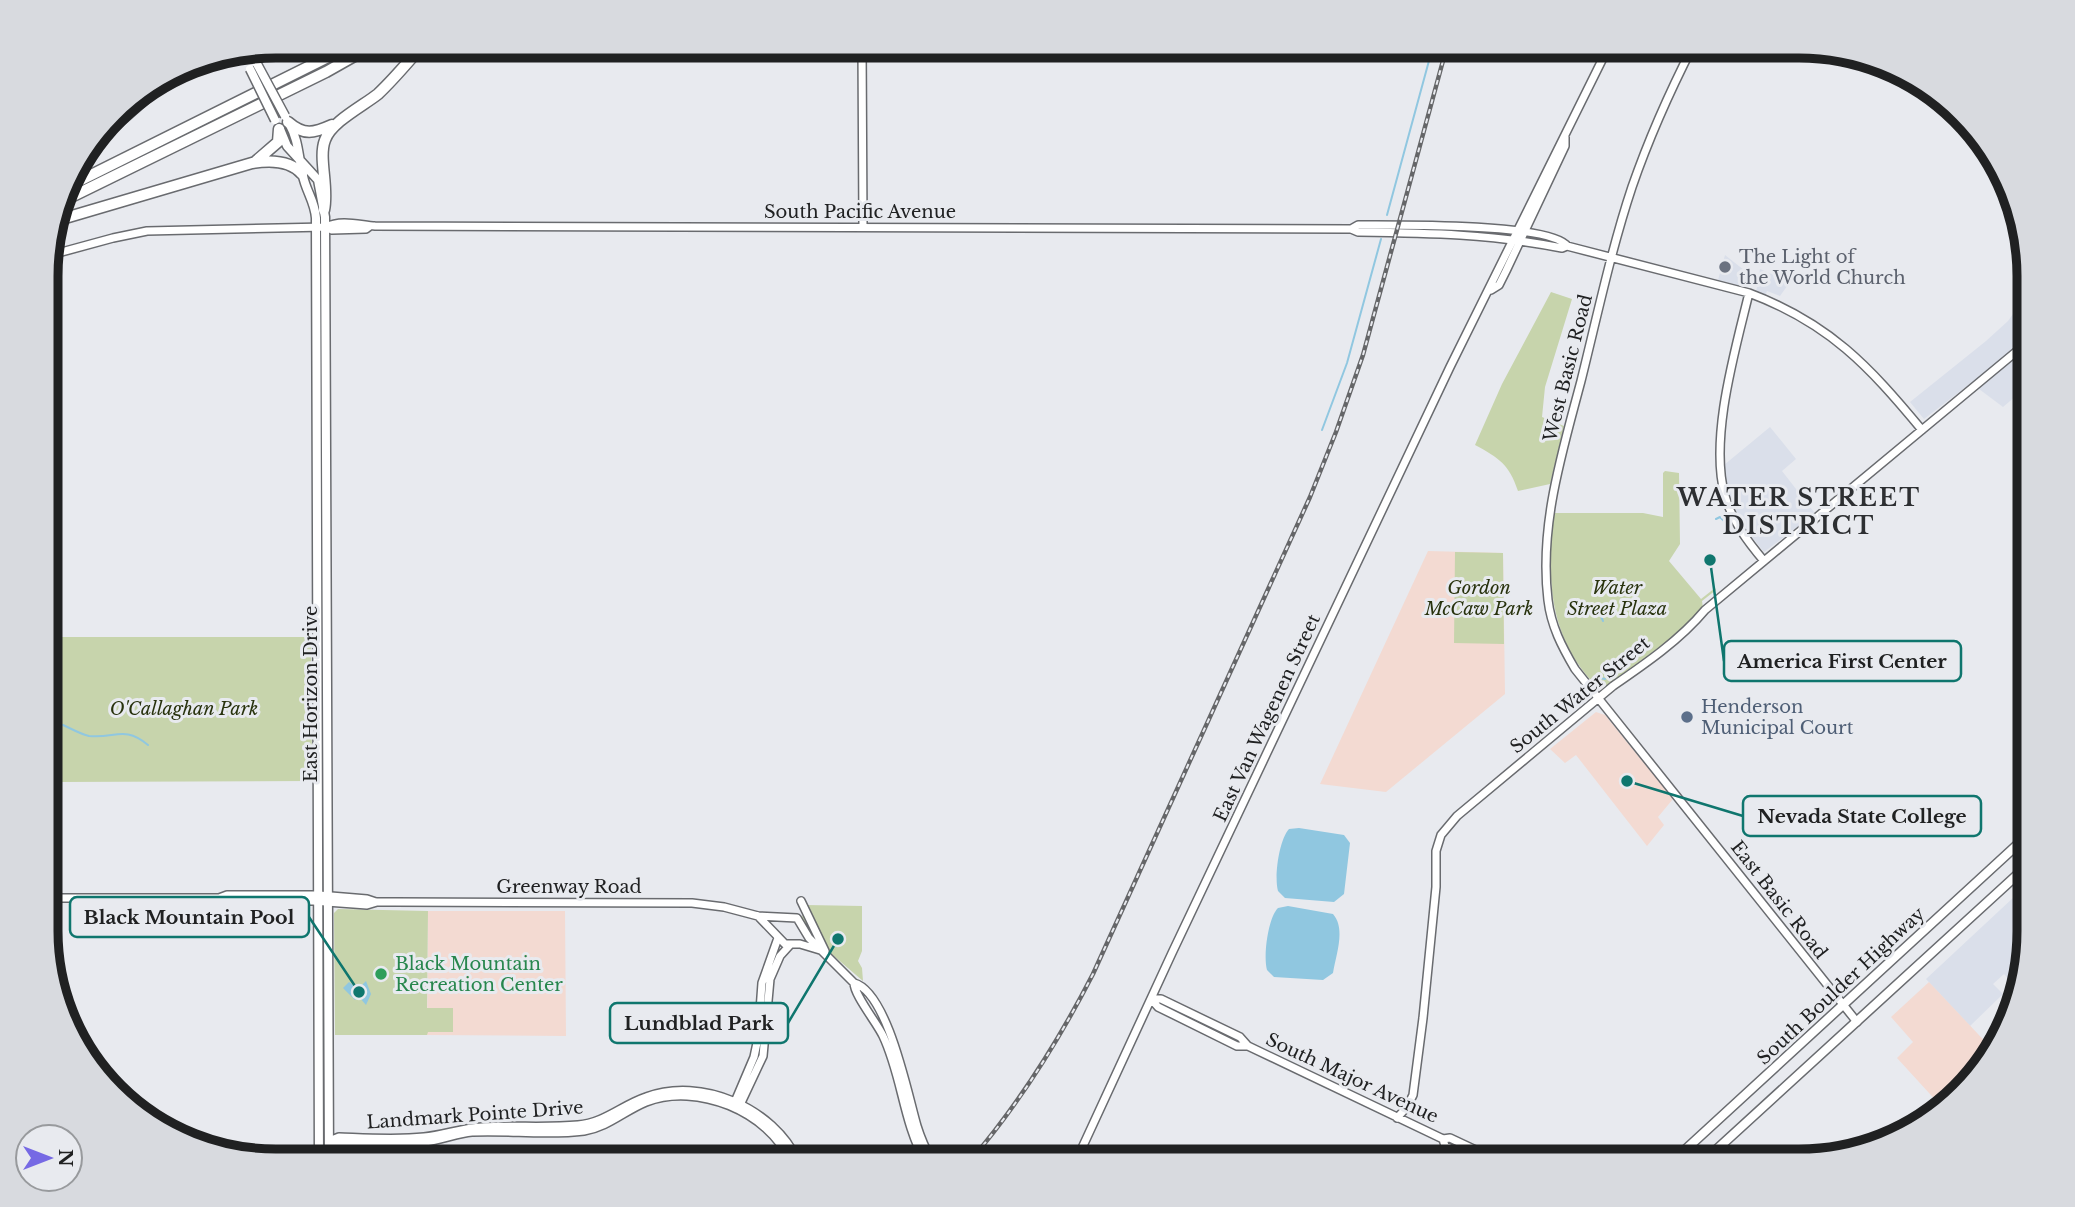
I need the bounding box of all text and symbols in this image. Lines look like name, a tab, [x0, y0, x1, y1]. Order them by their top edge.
street label: South Pacific Avenue	[764, 201, 956, 223]
place label: The Light of the World Church	[1739, 246, 1906, 289]
marker: The Light of the World Church	[1717, 259, 1733, 275]
street label: West Basic Road	[1539, 292, 1597, 445]
district label: WATER STREET DISTRICT	[1676, 483, 1921, 540]
park label: Gordon McCaw Park	[1424, 577, 1533, 620]
park label: Water Street Plaza	[1567, 577, 1667, 620]
street label: East Horizon Drive	[300, 606, 322, 782]
street label: East Van Wagenen Street	[1209, 610, 1325, 825]
street label: South Water Street	[1506, 632, 1654, 758]
callout: America First Center	[1724, 641, 1961, 681]
text: America First Center	[1736, 650, 1947, 673]
place label: Henderson Municipal Court	[1701, 696, 1854, 739]
park label: O'Callaghan Park	[110, 698, 258, 720]
marker: Henderson Municipal Court	[1679, 709, 1695, 725]
callout: Nevada State College	[1743, 796, 1981, 836]
text: Nevada State College	[1757, 805, 1967, 828]
street label: East Basic Road	[1726, 836, 1832, 964]
street label: Greenway Road	[496, 876, 642, 898]
callout: Black Mountain Pool	[70, 897, 309, 937]
street label: South Boulder Highway	[1753, 902, 1930, 1069]
text: Black Mountain Pool	[84, 906, 295, 929]
place label: Black Mountain Recreation Center	[395, 953, 563, 996]
marker: Black Mountain Recreation Center	[373, 966, 389, 982]
callout: Lundblad Park	[610, 1003, 788, 1043]
text: Lundblad Park	[624, 1012, 774, 1035]
street label: South Major Avenue	[1262, 1028, 1442, 1128]
street label: Landmark Pointe Drive	[366, 1096, 584, 1134]
north arrow	[14, 1123, 84, 1193]
text: N	[54, 1149, 77, 1167]

